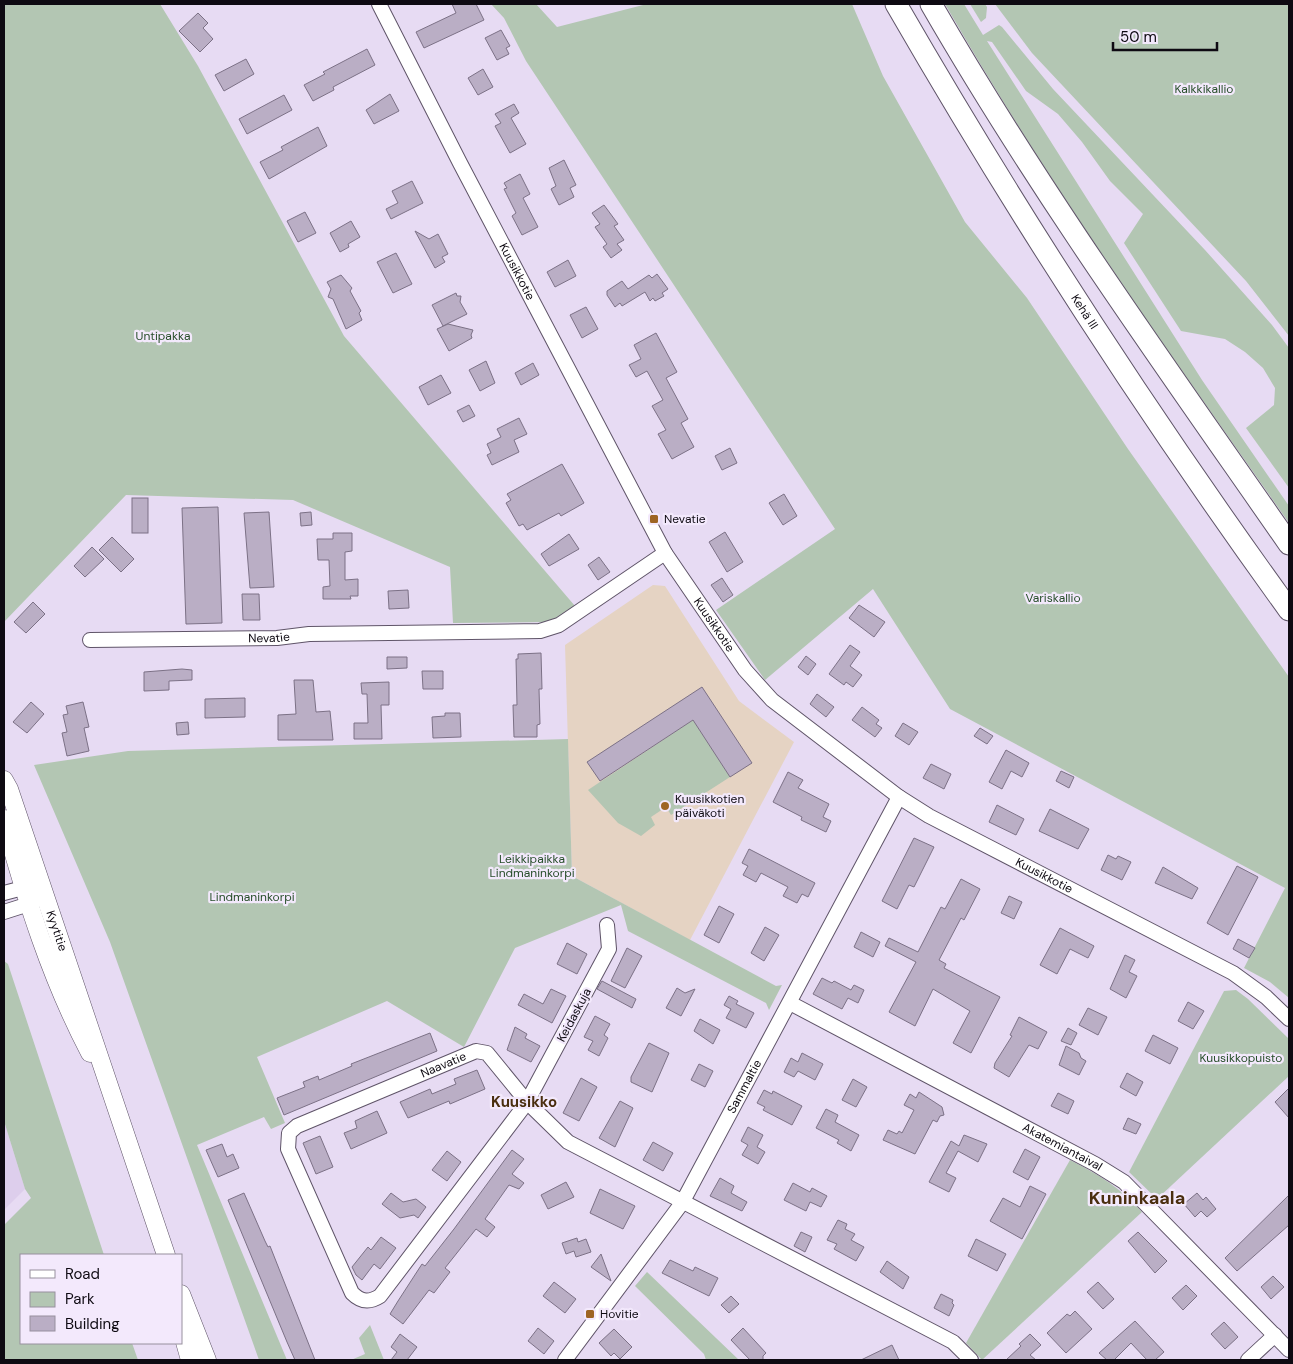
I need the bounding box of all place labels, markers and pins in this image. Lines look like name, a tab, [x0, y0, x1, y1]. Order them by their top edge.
place label: Nevatie	[664, 511, 706, 527]
marker: Nevatie	[648, 513, 660, 525]
place label: Kuusikkotien päiväkoti	[675, 791, 744, 821]
marker: Kuusikkotien päiväkoti	[659, 800, 671, 812]
place label: Hovitie	[600, 1306, 639, 1322]
marker: Hovitie	[584, 1308, 596, 1320]

